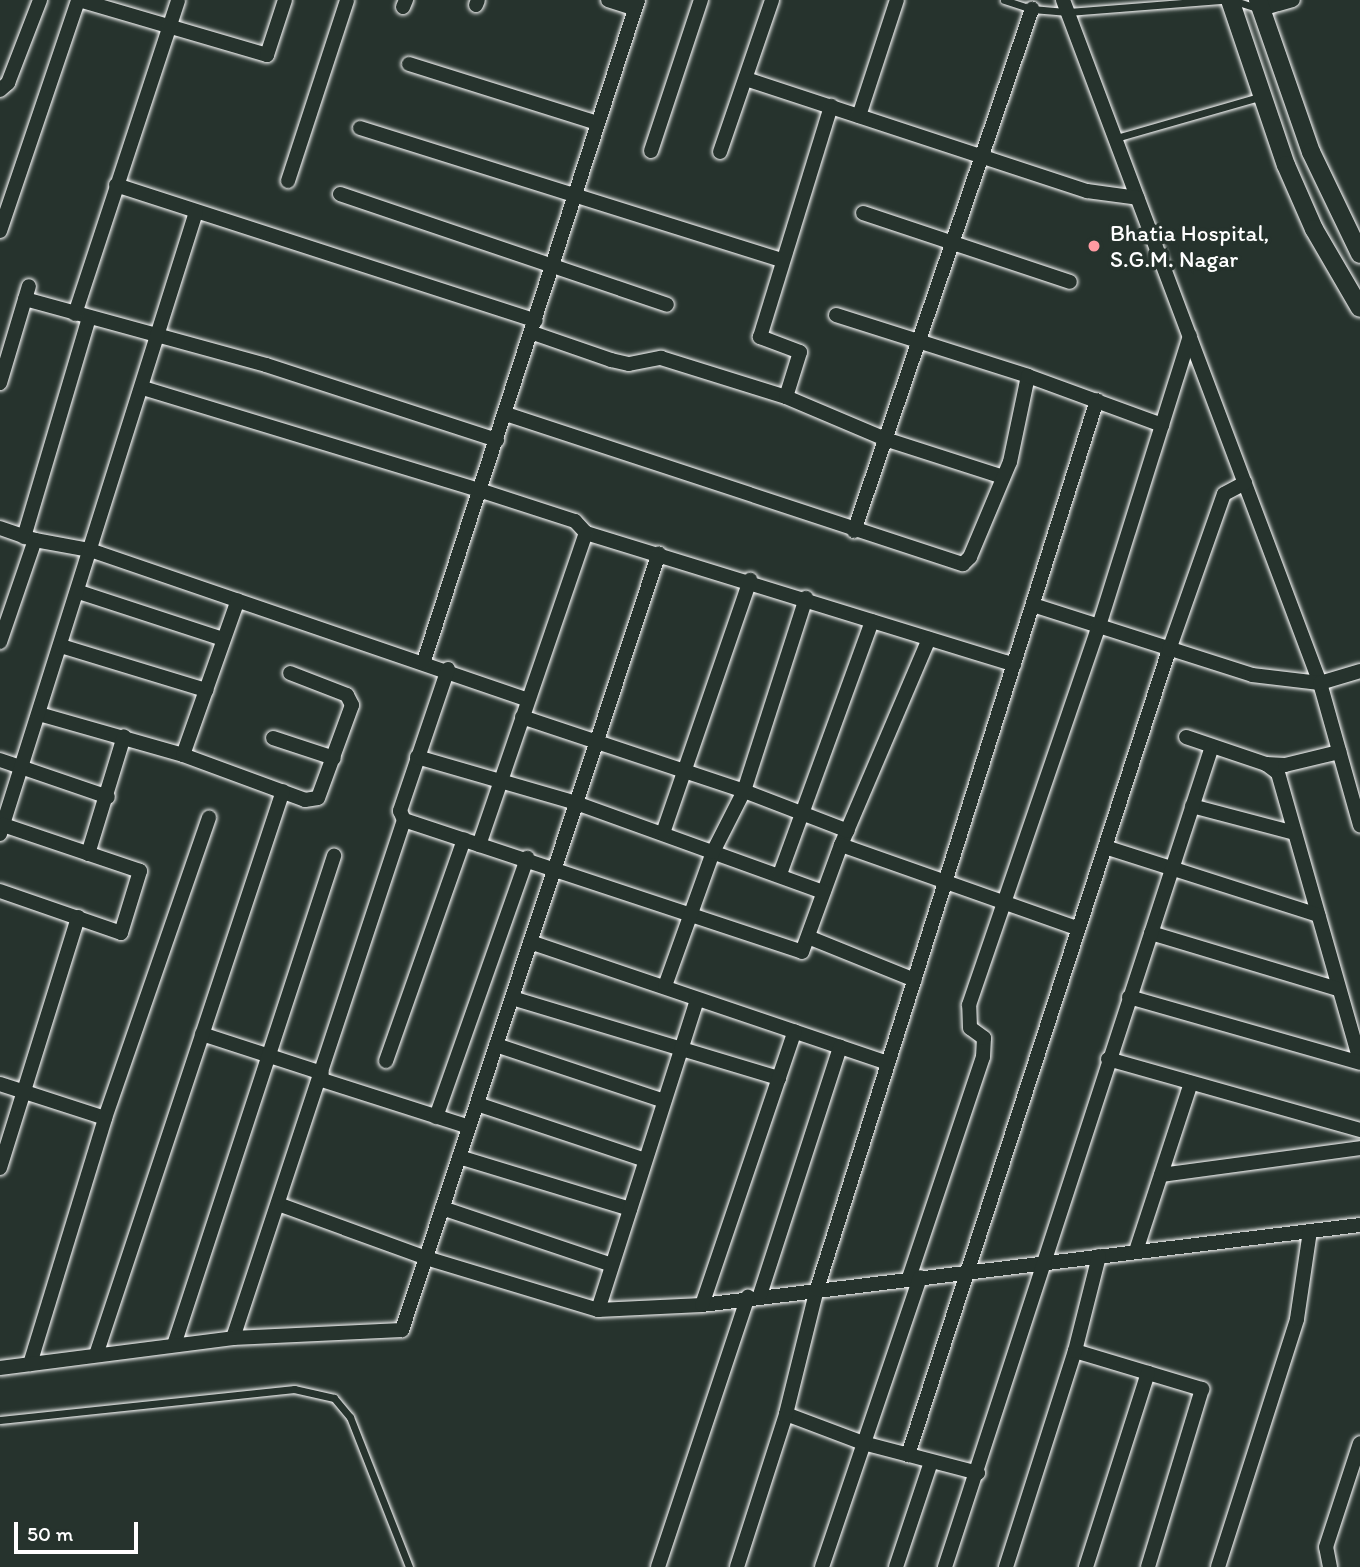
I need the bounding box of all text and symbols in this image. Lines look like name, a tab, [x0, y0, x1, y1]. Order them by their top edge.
place label: Bhatia Hospital, S.G.M. Nagar	[1110, 219, 1269, 273]
marker: Bhatia Hospital, S.G.M. Nagar	[1084, 236, 1104, 256]
scale bar	[18, 1508, 142, 1552]
text: 50 m	[27, 1521, 73, 1546]

